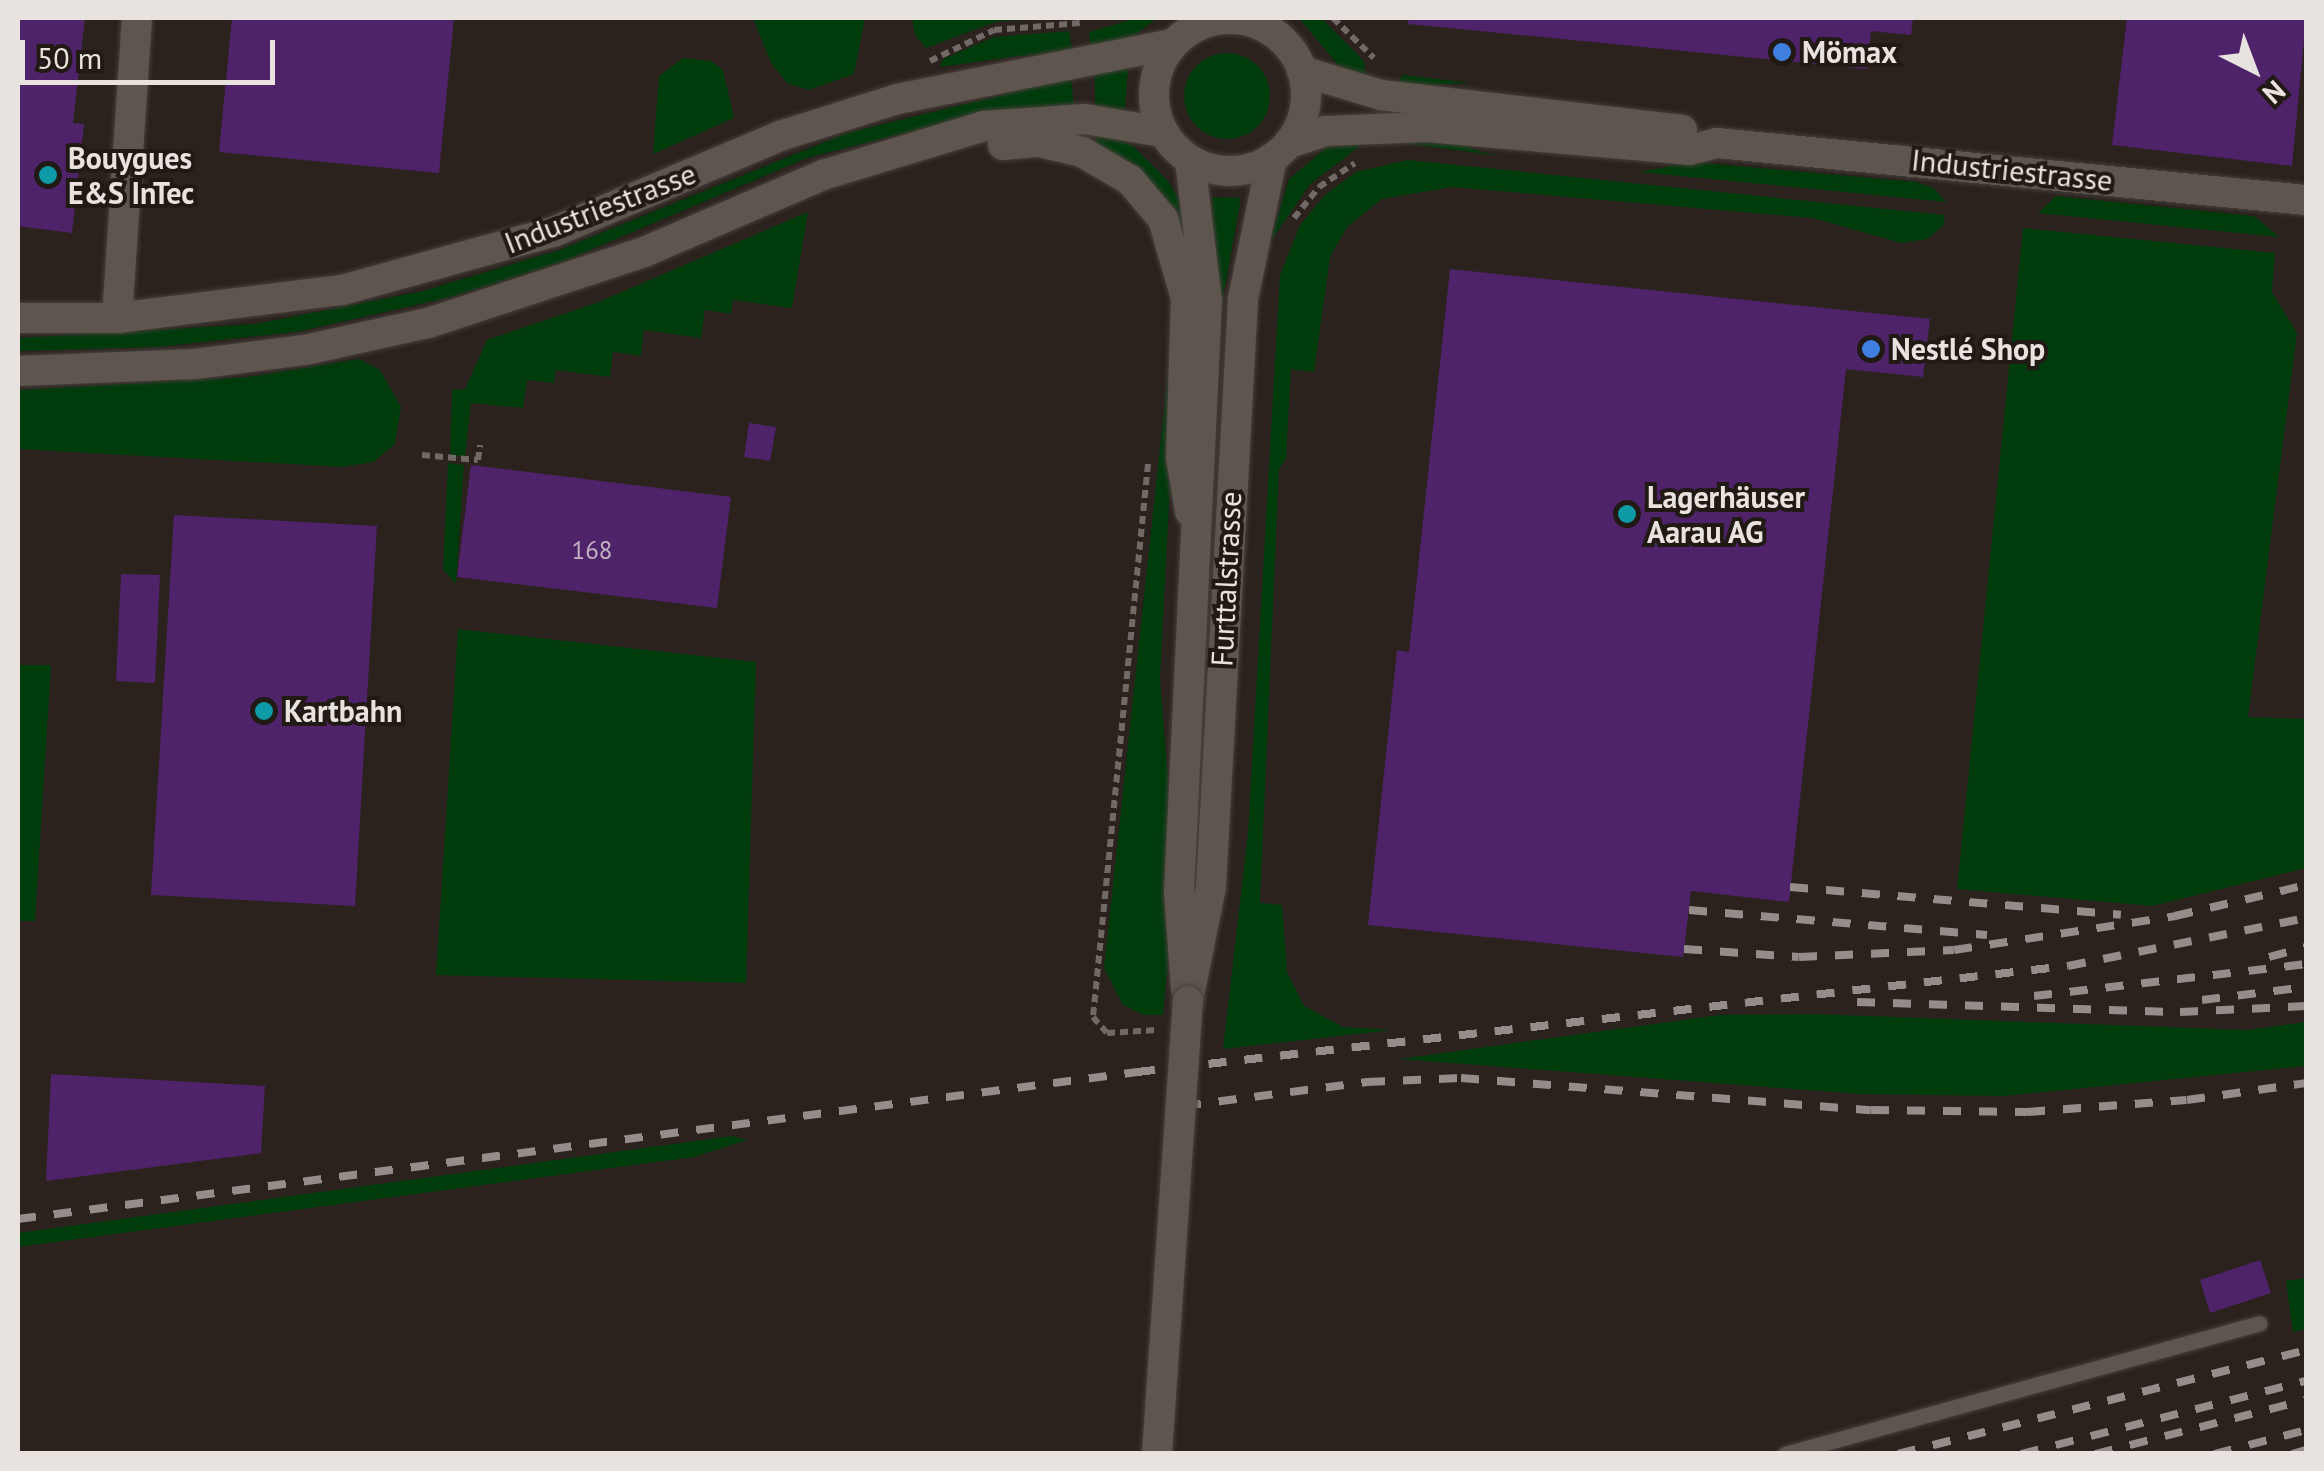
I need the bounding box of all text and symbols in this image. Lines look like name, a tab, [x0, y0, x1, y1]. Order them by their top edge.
scale bar	[25, 20, 280, 82]
north arrow	[2204, 20, 2304, 120]
place label: Mömax	[1802, 34, 1897, 70]
text: 50 m	[37, 38, 102, 77]
marker: Mömax	[1771, 41, 1793, 63]
text: N	[2255, 73, 2294, 113]
place label: Bouygues E&S InTec	[68, 140, 194, 210]
street label: Industriestrasse	[1910, 142, 2114, 198]
street label: Industriestrasse	[499, 155, 701, 261]
marker: Bouygues E&S InTec	[37, 164, 59, 186]
place label: Nestlé Shop	[1891, 331, 2045, 367]
marker: Nestlé Shop	[1860, 338, 1882, 360]
place label: Lagerhäuser Aarau AG	[1647, 479, 1805, 550]
street label: Furttalstrasse	[1203, 491, 1249, 667]
marker: Lagerhäuser Aarau AG	[1616, 503, 1638, 525]
house number: 168	[572, 535, 612, 565]
place label: Kartbahn	[284, 693, 402, 729]
marker: Kartbahn	[253, 700, 275, 722]

